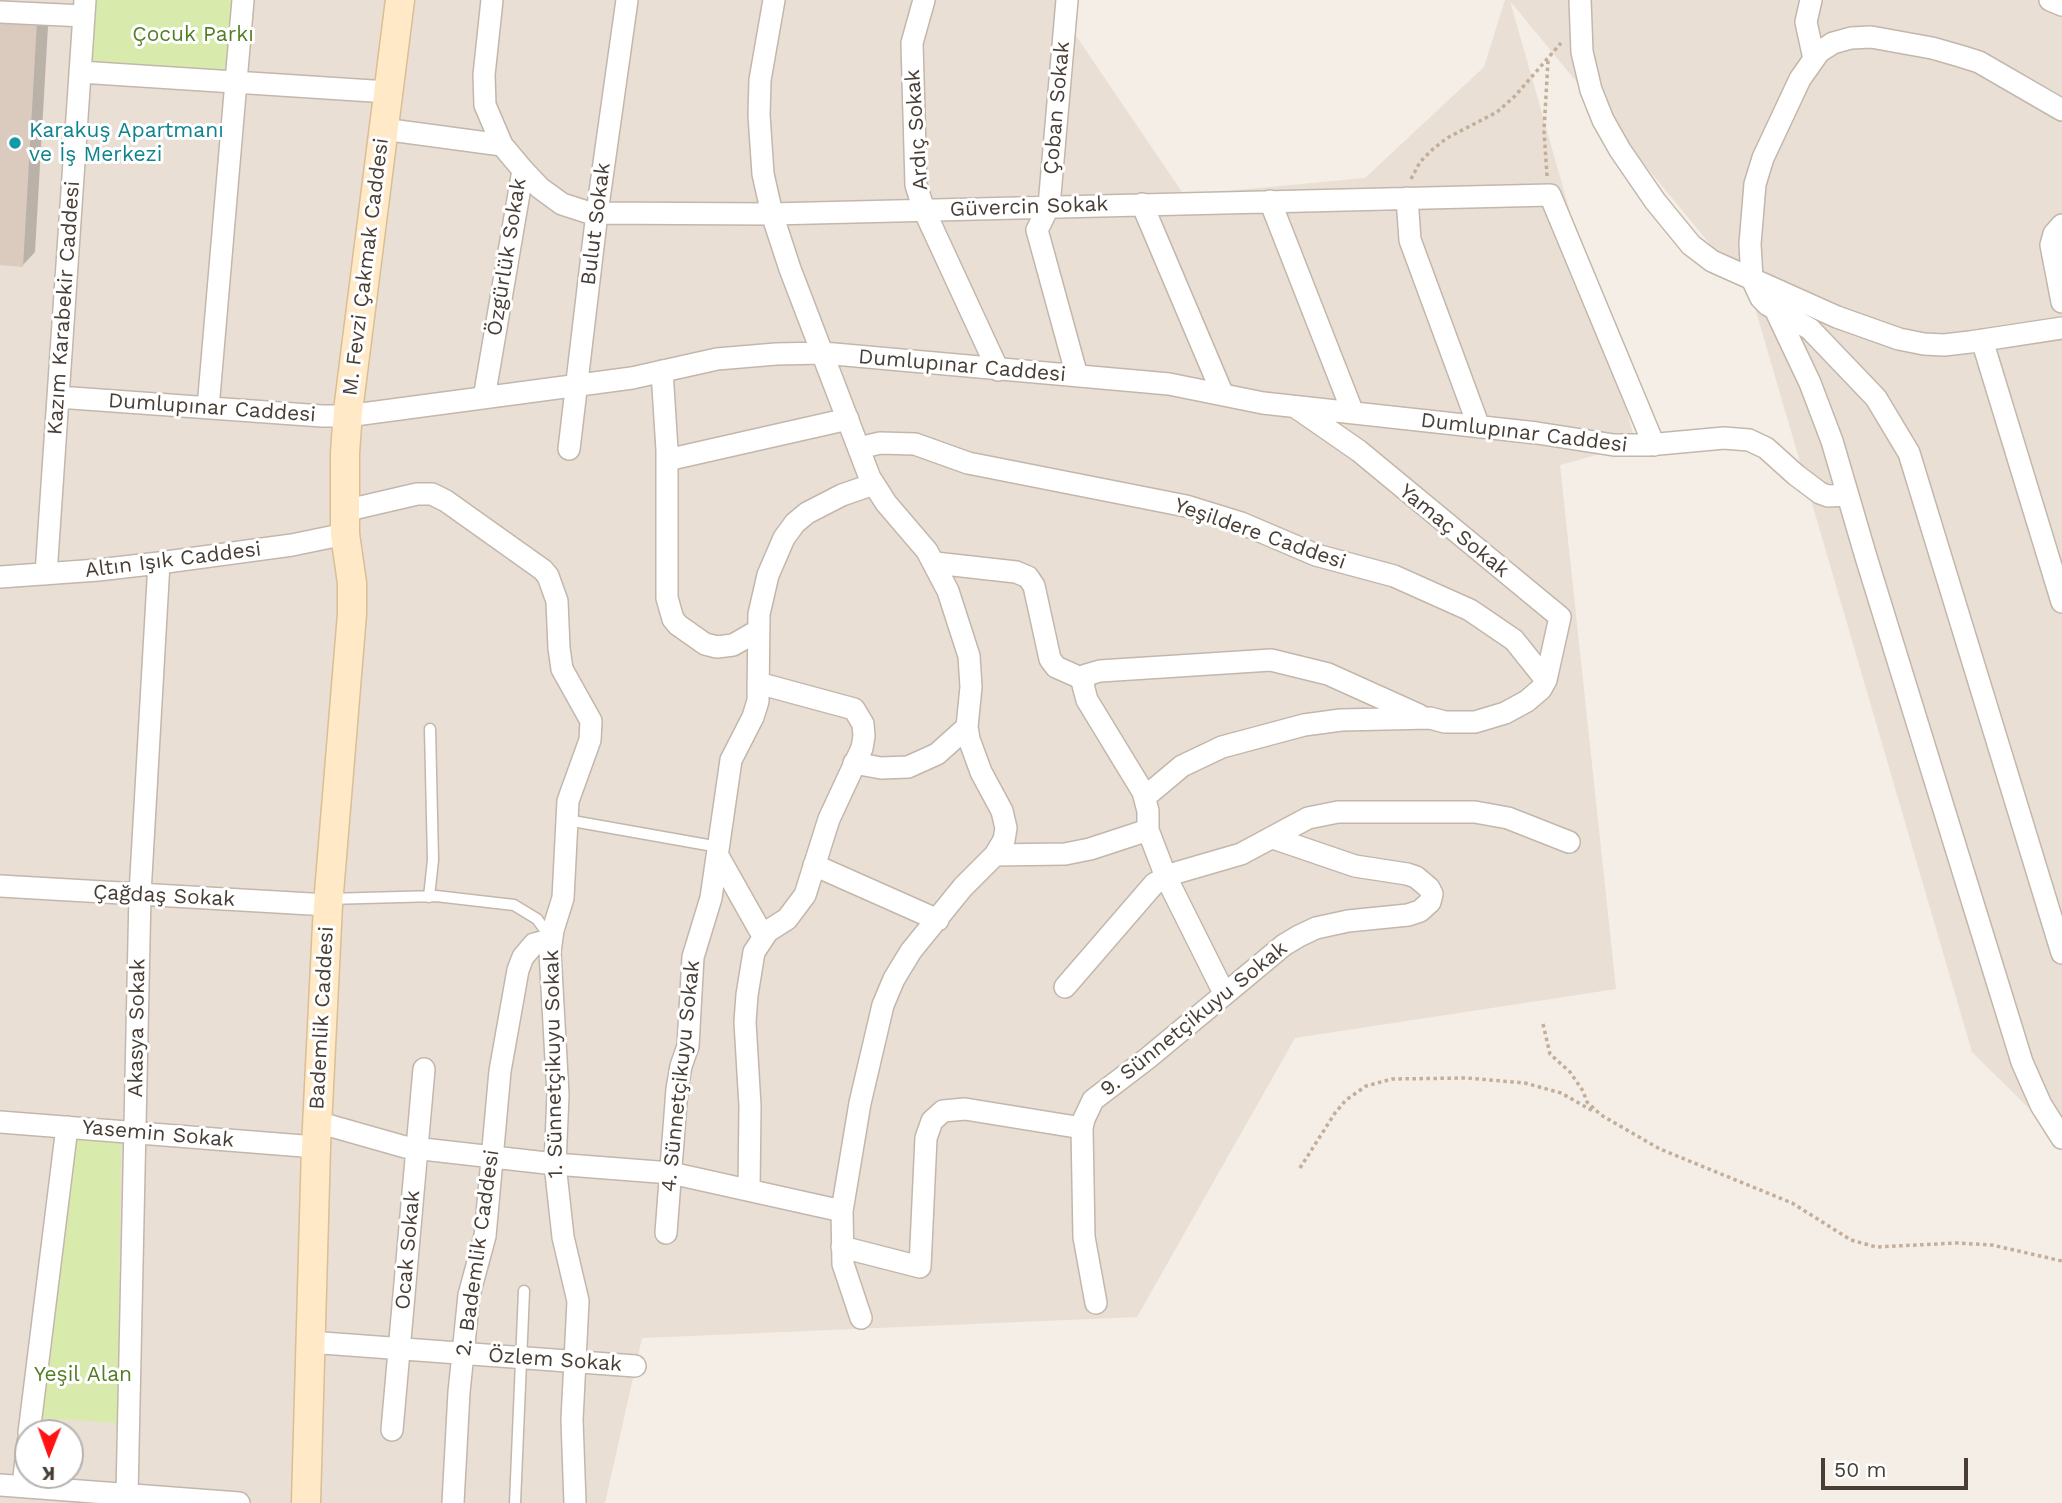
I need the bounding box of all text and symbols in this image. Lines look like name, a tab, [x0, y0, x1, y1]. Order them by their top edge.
park label: Çocuk Parkı	[132, 22, 254, 48]
street label: Çoban Sokak	[1039, 40, 1075, 176]
street label: Ardıç Sokak	[900, 69, 934, 191]
place label: Karakuş Apartmanı ve İş Merkezi	[29, 118, 224, 168]
marker: Karakuş Apartmanı ve İş Merkezi	[7, 135, 23, 151]
street label: M. Fevzi Çakmak Caddesi	[338, 137, 394, 397]
street label: Bulut Sokak	[576, 161, 616, 287]
street label: Özgürlük Sokak	[482, 176, 532, 338]
street label: Kazım Karabekir Caddesi	[43, 180, 85, 436]
street label: Güvercin Sokak	[949, 192, 1109, 222]
street label: Dumlupınar Caddesi	[857, 344, 1067, 388]
street label: Dumlupınar Caddesi	[107, 388, 317, 428]
street label: Dumlupınar Caddesi	[1419, 408, 1629, 458]
street label: Yamaç Sokak	[1394, 479, 1514, 583]
street label: Yeşildere Caddesi	[1171, 493, 1349, 575]
street label: Altın Işık Caddesi	[83, 537, 263, 583]
street label: Çağdaş Sokak	[92, 880, 236, 912]
street label: Bademlik Caddesi	[305, 926, 339, 1110]
street label: 9. Sünnetçikuyu Sokak	[1096, 936, 1292, 1102]
street label: 1. Sünnetçikuyu Sokak	[539, 950, 569, 1178]
street label: Akasya Sokak	[123, 958, 151, 1098]
street label: 4. Sünnetçikuyu Sokak	[656, 959, 706, 1193]
street label: Yasemin Sokak	[81, 1115, 235, 1153]
street label: 2. Bademlik Caddesi	[451, 1148, 505, 1358]
street label: Ocak Sokak	[390, 1189, 426, 1311]
street label: Özlem Sokak	[487, 1343, 623, 1377]
park label: Yeşil Alan	[34, 1362, 132, 1388]
north arrow	[14, 1419, 84, 1489]
scale bar	[1824, 1444, 1971, 1488]
text: 50 m	[1834, 1457, 1886, 1482]
text: K	[42, 1462, 55, 1485]

